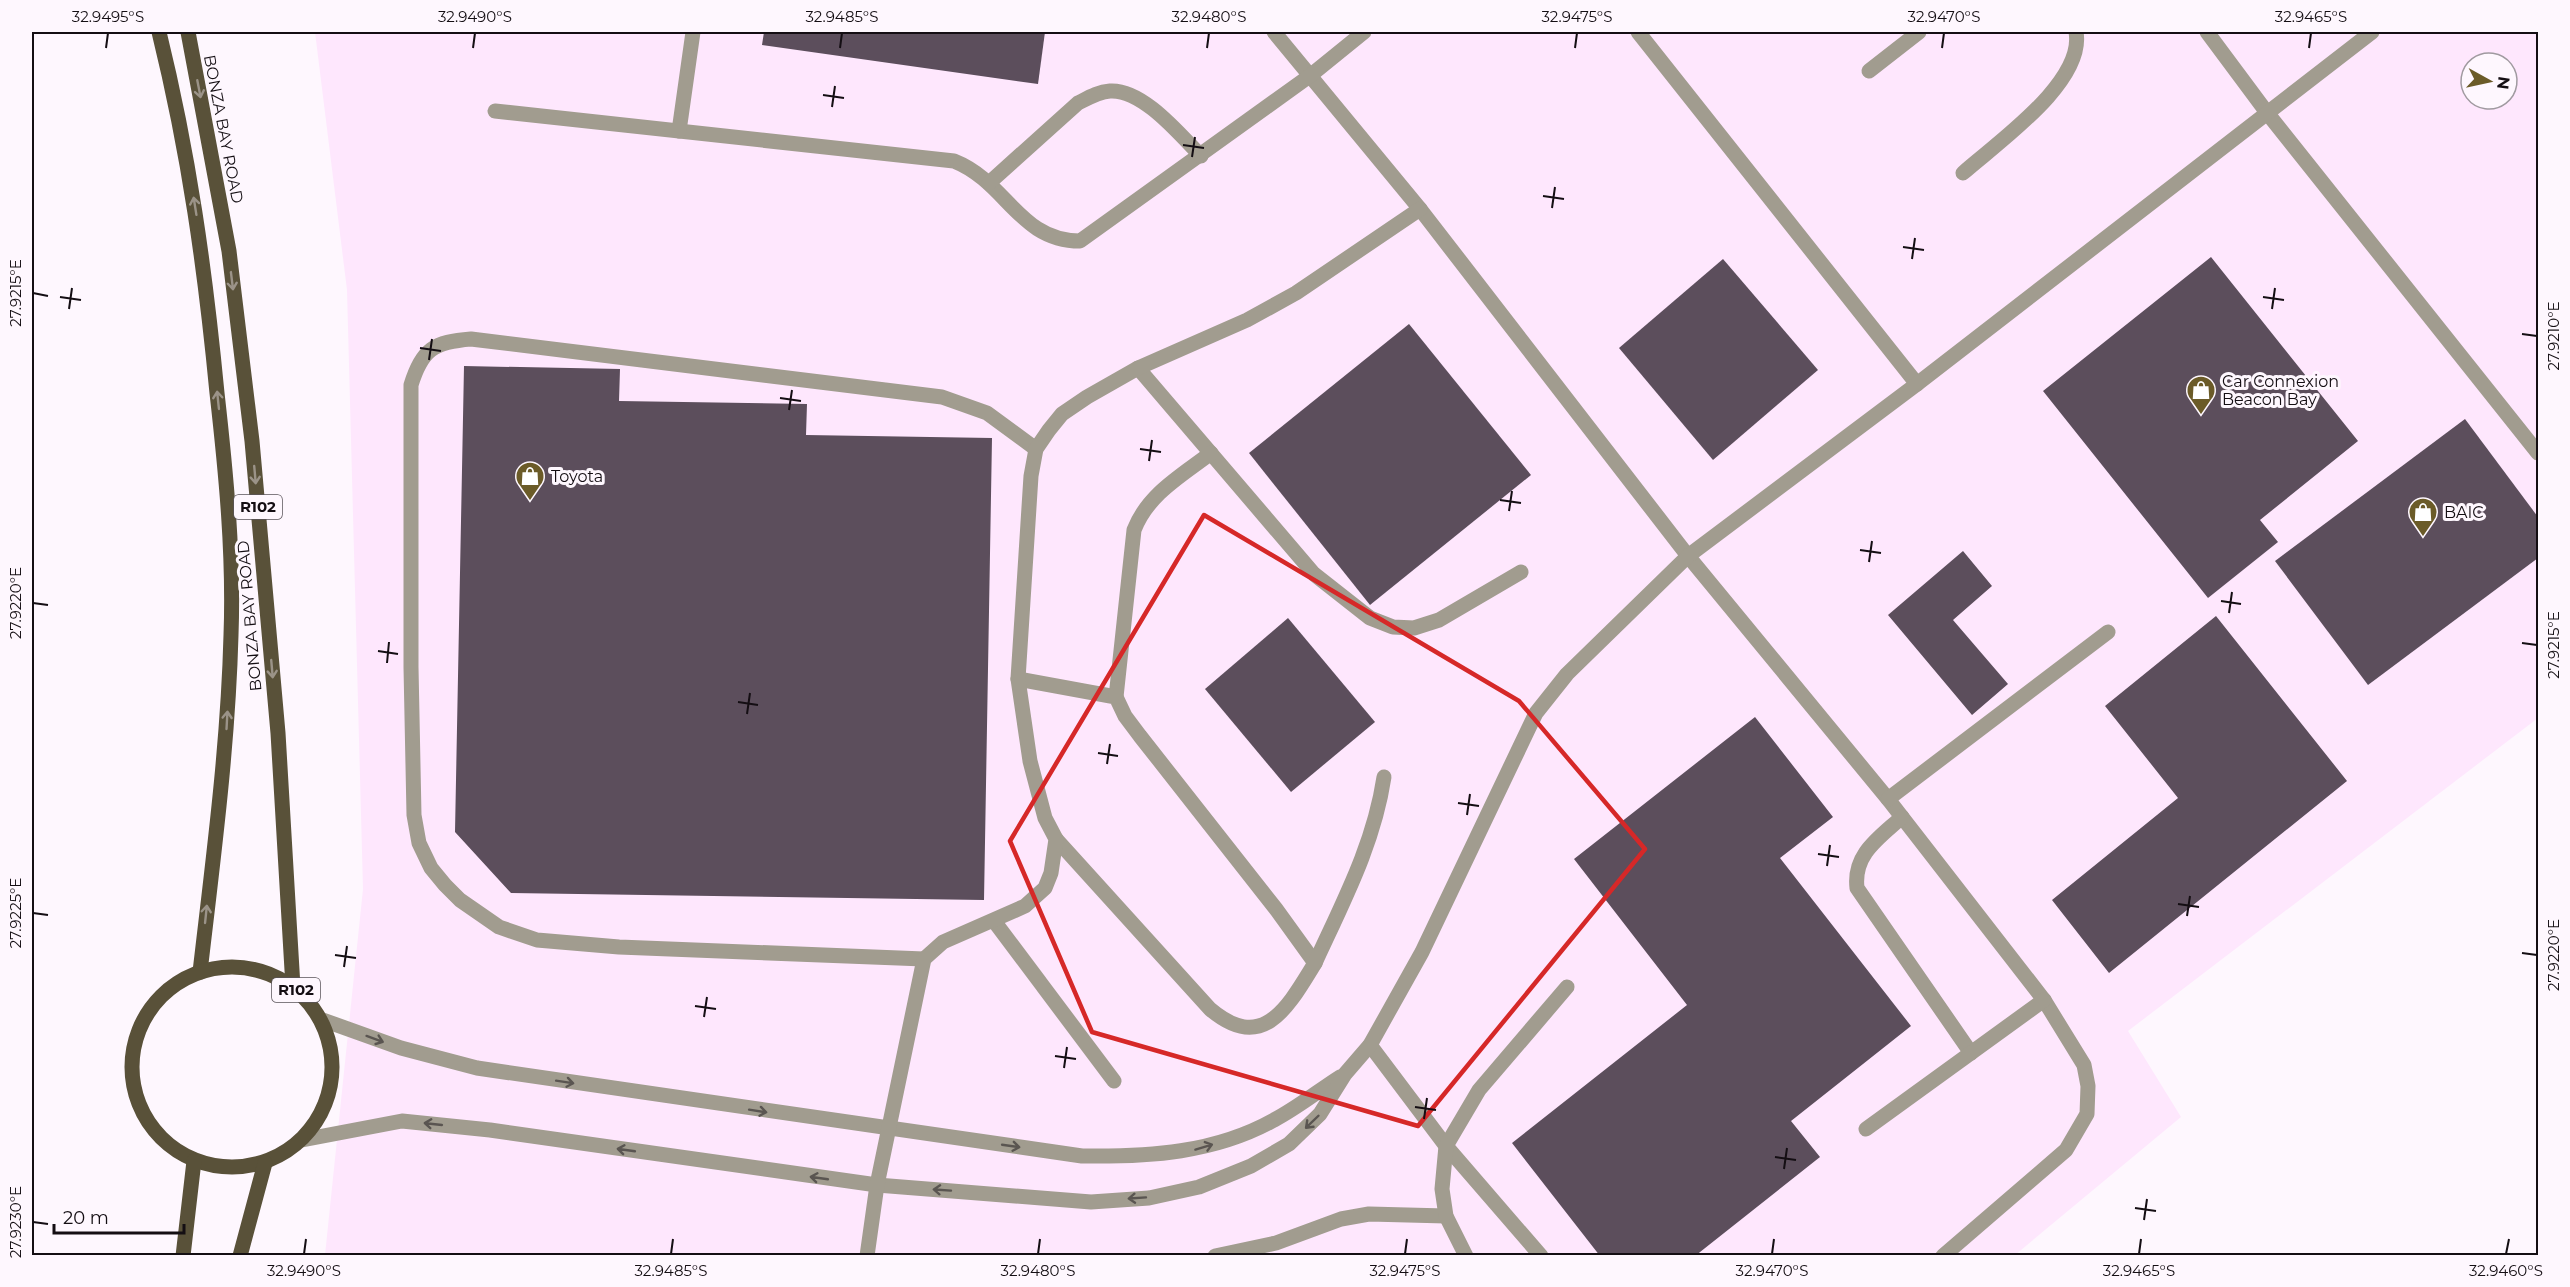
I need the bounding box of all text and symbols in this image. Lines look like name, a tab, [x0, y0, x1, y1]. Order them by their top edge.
text: 32.9495°S	[72, 7, 144, 26]
text: 32.9490°S	[438, 7, 512, 26]
text: 32.9485°S	[805, 7, 879, 26]
text: 32.9480°S	[1172, 7, 1246, 26]
text: 32.9475°S	[1541, 7, 1613, 26]
text: 32.9470°S	[1908, 7, 1980, 26]
text: 32.9465°S	[2275, 7, 2347, 26]
north arrow	[2459, 51, 2519, 111]
street label: BONZA BAY ROAD	[200, 53, 247, 205]
text: N	[2493, 75, 2514, 91]
one-way arrow	[193, 79, 204, 98]
one-way arrow	[189, 197, 200, 216]
text: 27.9215°E	[6, 259, 25, 327]
one-way arrow	[227, 271, 238, 290]
text: 27.9210°E	[2544, 301, 2563, 371]
place label: Car Connexion Beacon Bay	[2222, 372, 2339, 409]
shop icon: Car Connexion Beacon Bay	[2185, 374, 2217, 416]
one-way arrow	[212, 390, 223, 410]
shop icon: Toyota	[514, 460, 546, 502]
one-way arrow	[250, 464, 261, 484]
place label: Toyota	[551, 467, 603, 486]
road number: R102	[234, 495, 282, 519]
shop icon: BAIC	[2407, 496, 2439, 538]
place label: BAIC	[2444, 503, 2484, 522]
street label: BONZA BAY ROAD	[233, 540, 266, 692]
text: 27.9220°E	[6, 567, 25, 639]
text: 27.9215°E	[2544, 611, 2563, 679]
one-way arrow	[267, 658, 278, 678]
one-way arrow	[222, 710, 233, 730]
text: 27.9225°E	[6, 878, 25, 948]
one-way arrow	[201, 904, 212, 924]
text: 27.9220°E	[2544, 919, 2563, 991]
road number: R102	[272, 978, 320, 1002]
one-way arrow	[366, 1034, 384, 1045]
one-way arrow	[555, 1076, 575, 1087]
one-way arrow	[748, 1105, 767, 1116]
one-way arrow	[1304, 1115, 1319, 1129]
one-way arrow	[423, 1118, 443, 1129]
one-way arrow	[1000, 1140, 1020, 1151]
one-way arrow	[1194, 1141, 1213, 1152]
one-way arrow	[617, 1145, 636, 1156]
one-way arrow	[810, 1172, 830, 1183]
one-way arrow	[933, 1185, 953, 1196]
text: 27.9230°E	[6, 1186, 25, 1258]
one-way arrow	[1127, 1193, 1147, 1204]
scale bar	[54, 1197, 184, 1235]
text: 20 m	[63, 1207, 109, 1229]
text: 32.9490°S	[267, 1261, 341, 1280]
text: 32.9485°S	[634, 1261, 708, 1280]
text: 32.9480°S	[1001, 1261, 1075, 1280]
text: 32.9475°S	[1369, 1261, 1441, 1280]
text: 32.9470°S	[1736, 1261, 1808, 1280]
text: 32.9465°S	[2103, 1261, 2175, 1280]
text: 32.9460°S	[2469, 1261, 2543, 1280]

